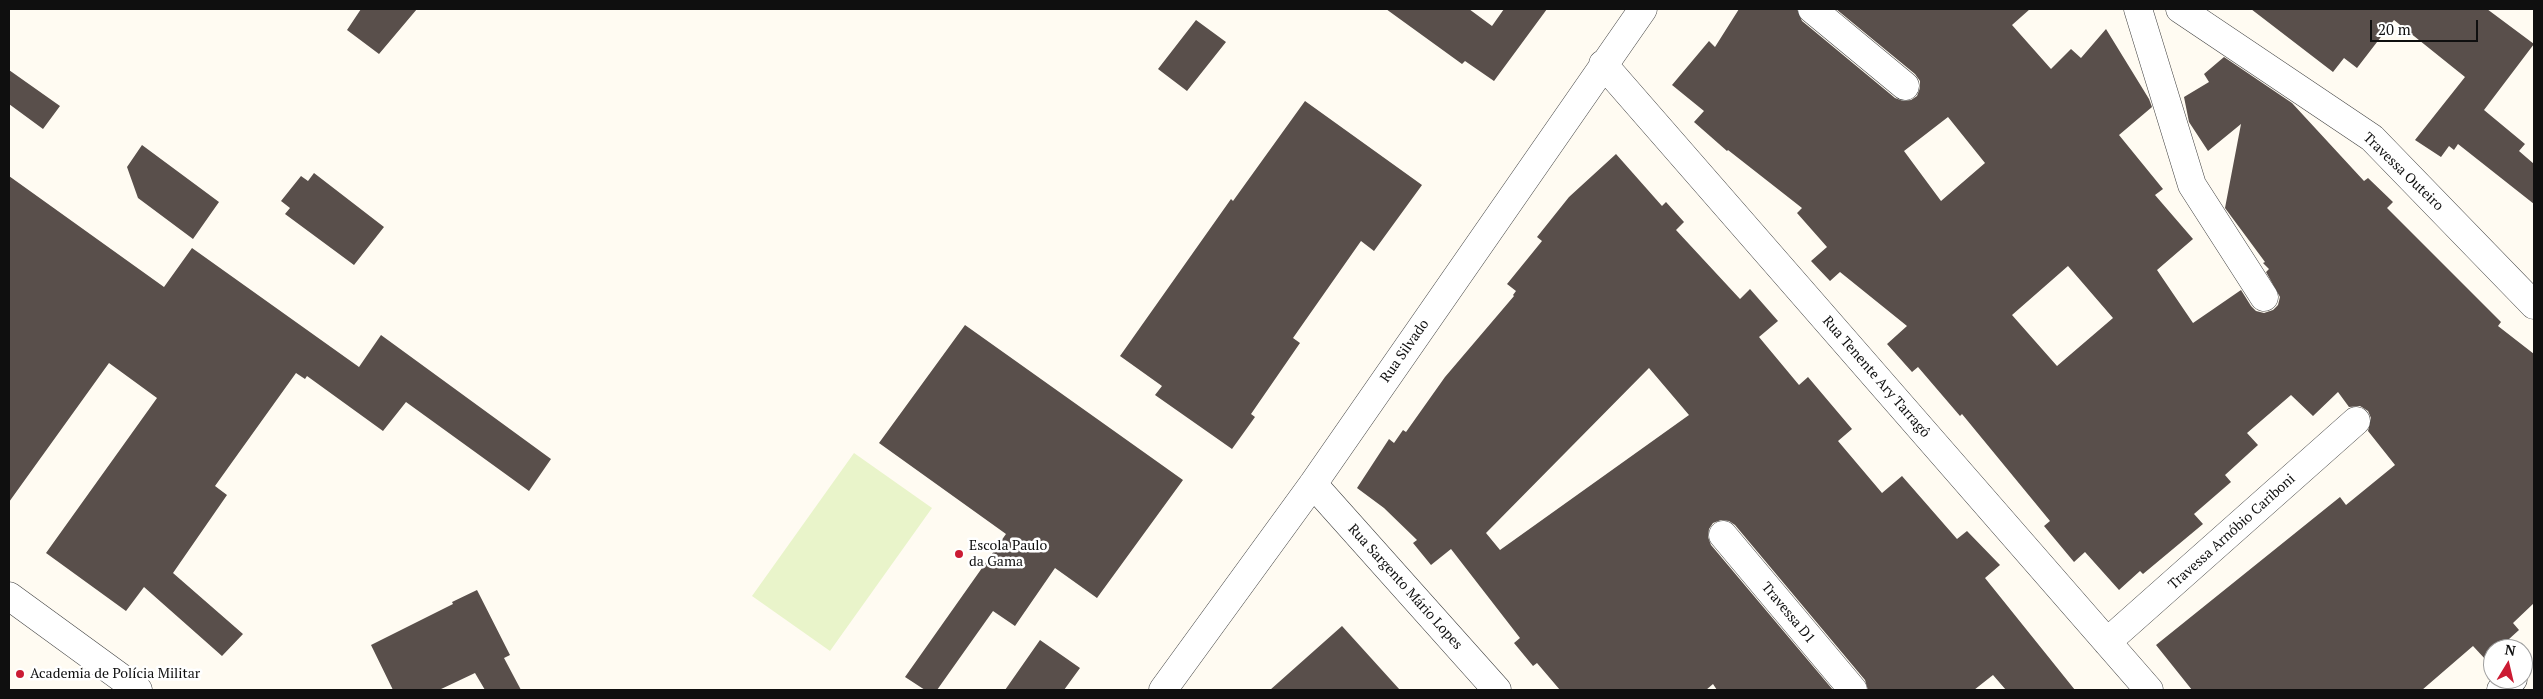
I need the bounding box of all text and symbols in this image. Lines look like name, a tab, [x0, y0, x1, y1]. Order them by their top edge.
scale bar	[2373, 10, 2480, 42]
text: 20 m	[2378, 19, 2411, 39]
street label: Travessa Outeiro	[2359, 129, 2447, 215]
street label: Rua Tenente Ary Tarragô	[1819, 313, 1933, 441]
street label: Rua Silvado	[1377, 316, 1433, 386]
street label: Travessa Arnóbio Cariboni	[2165, 471, 2299, 593]
street label: Rua Sargento Mário Lopes	[1344, 521, 1466, 653]
place label: Escola Paulo da Gama	[969, 538, 1047, 570]
marker: Escola Paulo da Gama	[953, 548, 965, 560]
street label: Travessa D1	[1758, 579, 1818, 647]
north arrow	[2483, 639, 2533, 689]
text: N	[2504, 639, 2517, 660]
place label: Academia de Polícia Militar	[30, 666, 200, 682]
marker: Academia de Polícia Militar	[14, 668, 26, 680]

